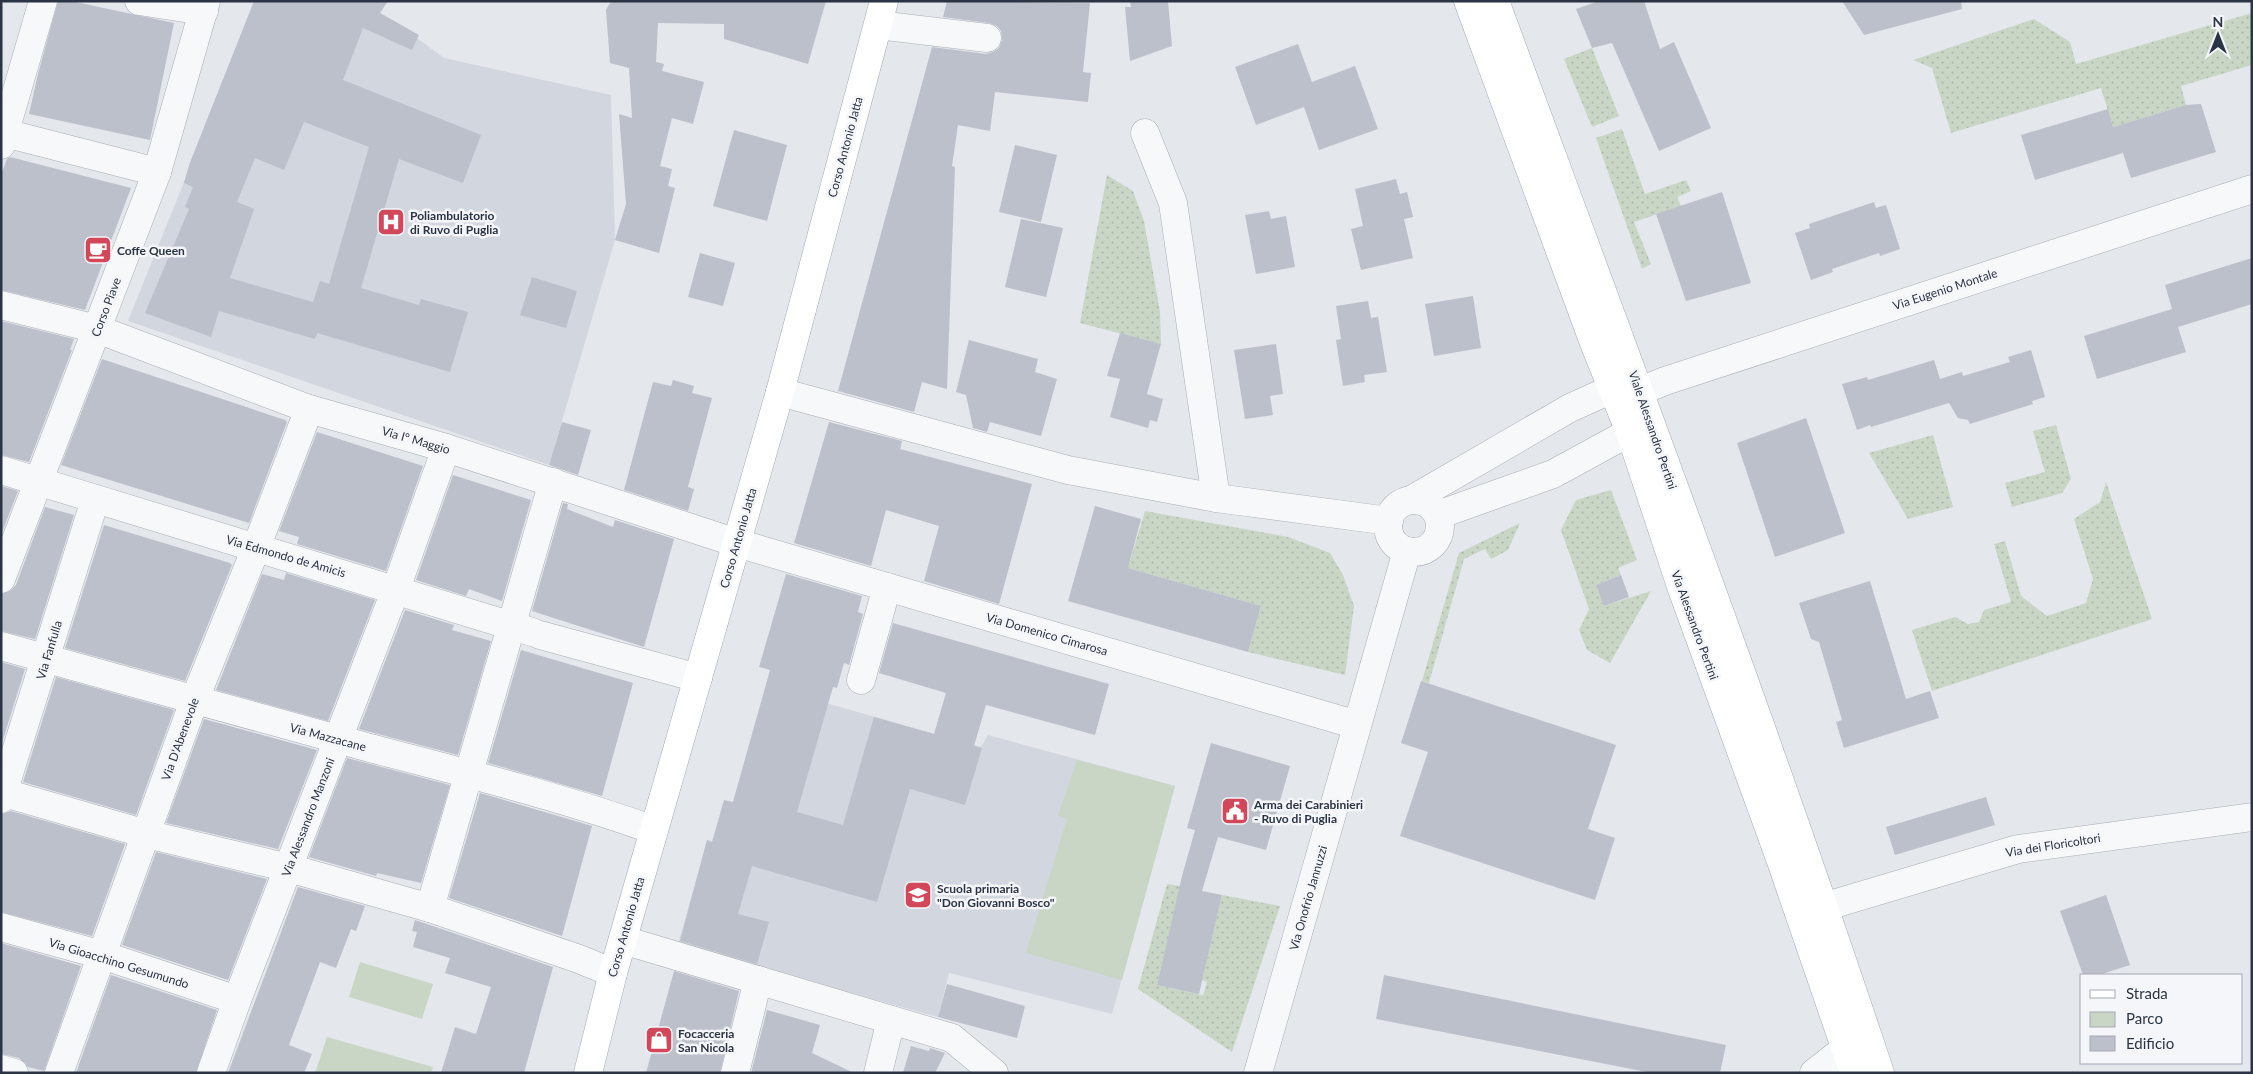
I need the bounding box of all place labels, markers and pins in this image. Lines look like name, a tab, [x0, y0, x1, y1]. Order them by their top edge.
hospital icon: Poliambulatorio di Ruvo di Puglia	[376, 207, 406, 237]
place label: Poliambulatorio di Ruvo di Puglia	[410, 208, 498, 237]
cafe icon: Coffe Queen	[83, 235, 113, 265]
place label: Coffe Queen	[117, 243, 185, 258]
public building icon: Arma dei Carabinieri - Ruvo di Puglia	[1220, 796, 1250, 826]
place label: Arma dei Carabinieri - Ruvo di Puglia	[1253, 797, 1363, 826]
school or university icon: Scuola primaria "Don Giovanni Bosco"	[903, 880, 933, 910]
place label: Scuola primaria "Don Giovanni Bosco"	[937, 881, 1055, 910]
shop icon: Focacceria San Nicola	[644, 1025, 674, 1055]
place label: Focacceria San Nicola	[678, 1026, 734, 1055]

